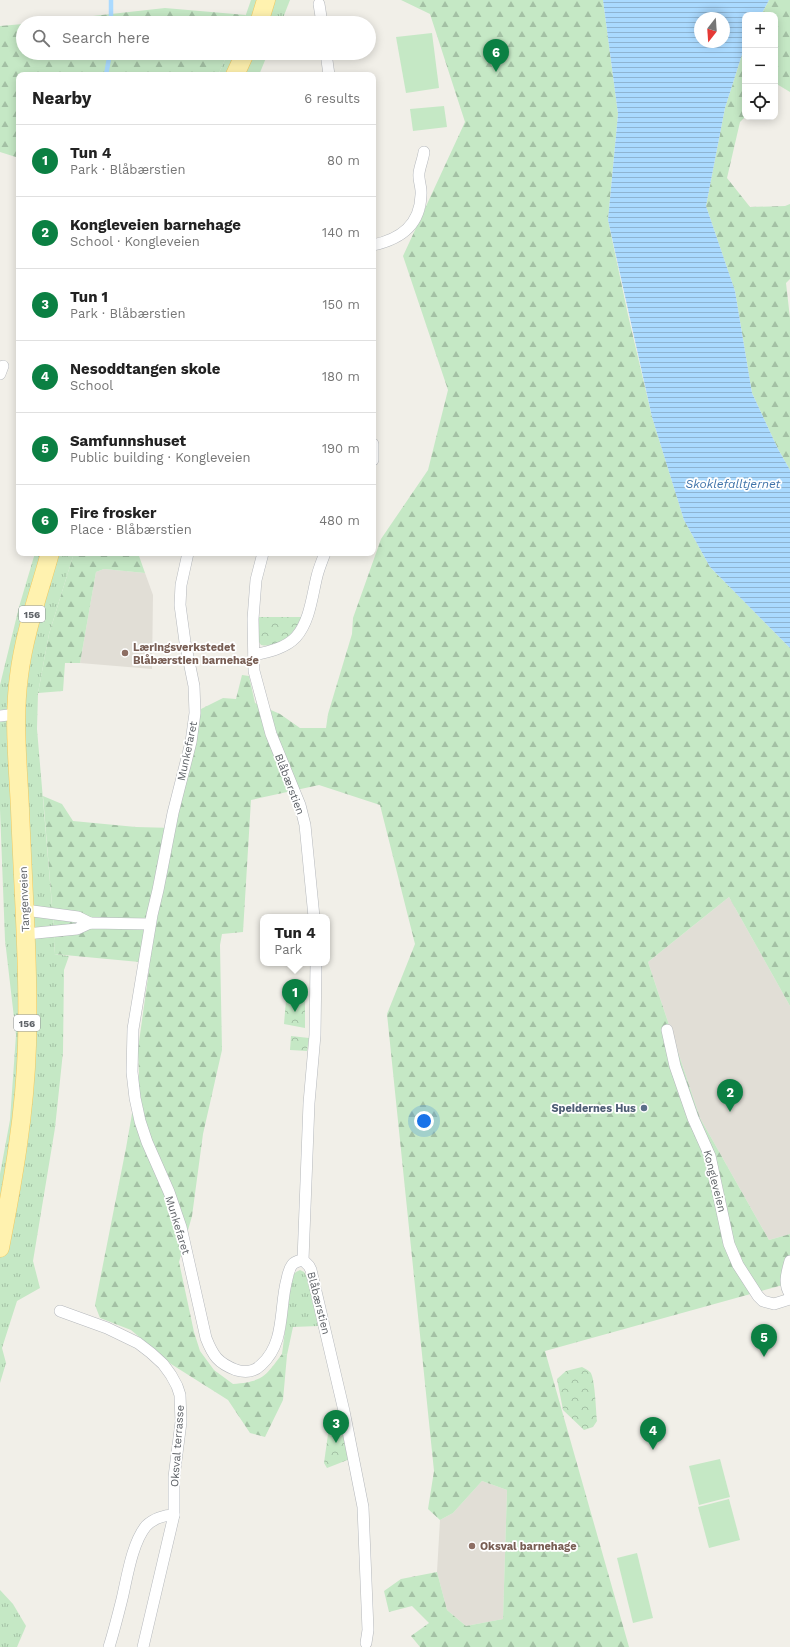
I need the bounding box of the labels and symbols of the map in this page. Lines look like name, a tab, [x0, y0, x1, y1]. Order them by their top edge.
north arrow	[694, 12, 730, 48]
pin: 6	[483, 39, 509, 72]
water label: Skoklefalltjernet	[686, 477, 781, 491]
road number: 156	[19, 606, 45, 622]
place label: Læringsverkstedet Blåbærstien barnehage	[133, 641, 259, 667]
marker: Læringsverkstedet Blåbærstien barnehage	[120, 648, 130, 658]
street label: Munkefaret	[175, 720, 200, 782]
street label: Blåbærstien	[272, 752, 307, 817]
street label: Tangenveien	[17, 866, 32, 932]
pin: 1	[282, 979, 308, 1012]
road number: 156	[14, 1015, 40, 1031]
pin: 2	[717, 1079, 743, 1112]
place label: Speidernes Hus	[551, 1102, 636, 1115]
marker: Speidernes Hus	[639, 1103, 649, 1113]
your location	[414, 1111, 434, 1131]
street label: Kongleveien	[700, 1149, 729, 1214]
street label: Munkefaret	[162, 1194, 193, 1256]
street label: Blåbærstien	[304, 1270, 333, 1336]
pin: 5	[751, 1324, 777, 1357]
street label: Oksval terrasse	[168, 1405, 187, 1487]
pin: 3	[323, 1410, 349, 1443]
pin: 4	[640, 1417, 666, 1450]
place label: Oksval barnehage	[480, 1540, 577, 1553]
marker: Oksval barnehage	[467, 1541, 477, 1551]

